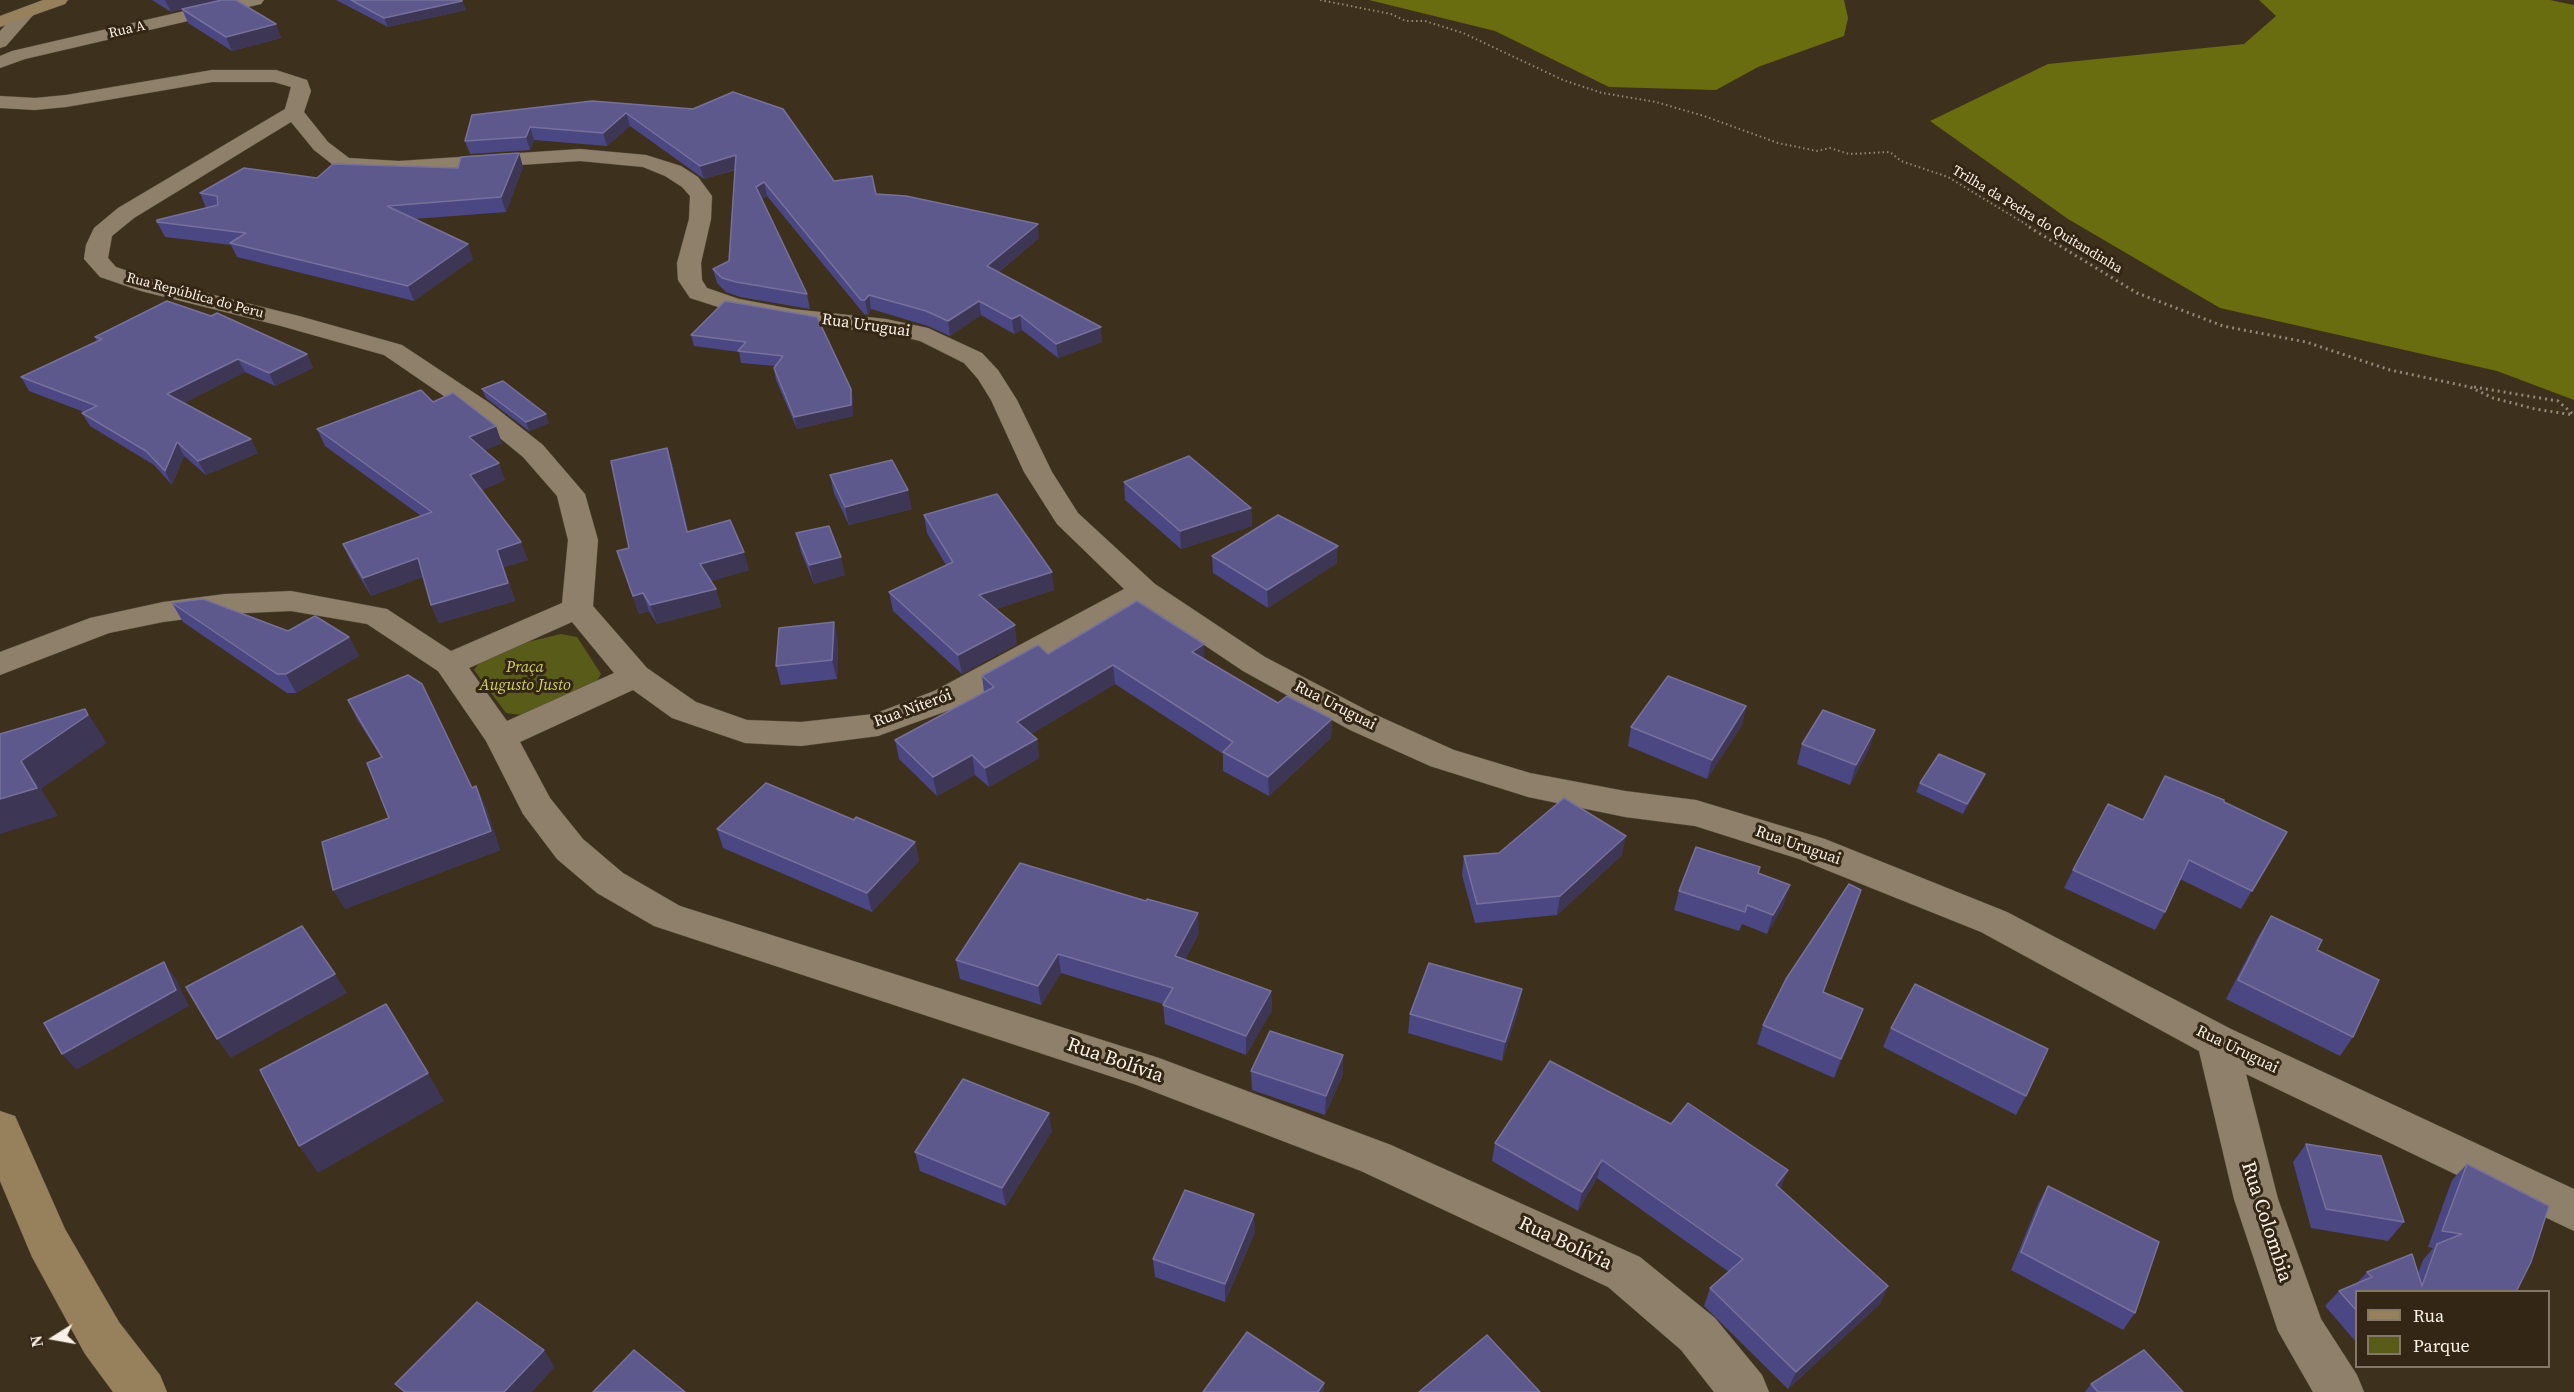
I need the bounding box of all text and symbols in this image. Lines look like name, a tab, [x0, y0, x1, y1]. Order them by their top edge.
street label: Rua A	[107, 18, 147, 42]
street label: Trilha da Pedra do Quitandinha	[1949, 162, 2125, 278]
street label: Rua República do Peru	[125, 270, 265, 322]
street label: Rua Uruguai	[821, 310, 911, 342]
park label: Praça Augusto Justo	[479, 658, 571, 696]
street label: Rua Uruguai	[1291, 677, 1379, 735]
street label: Rua Niterói	[871, 686, 955, 732]
street label: Rua Uruguai	[1753, 822, 1843, 870]
street label: Rua Uruguai	[2193, 1022, 2281, 1078]
street label: Rua Bolívia	[1064, 1033, 1166, 1089]
street label: Rua Colombia	[2235, 1159, 2297, 1285]
street label: Rua Bolívia	[1514, 1212, 1616, 1276]
legend	[2355, 1290, 2550, 1368]
text: Rua	[2413, 1303, 2444, 1328]
north arrow	[24, 1308, 84, 1368]
text: Parque	[2413, 1333, 2470, 1358]
text: N	[24, 1334, 48, 1349]

